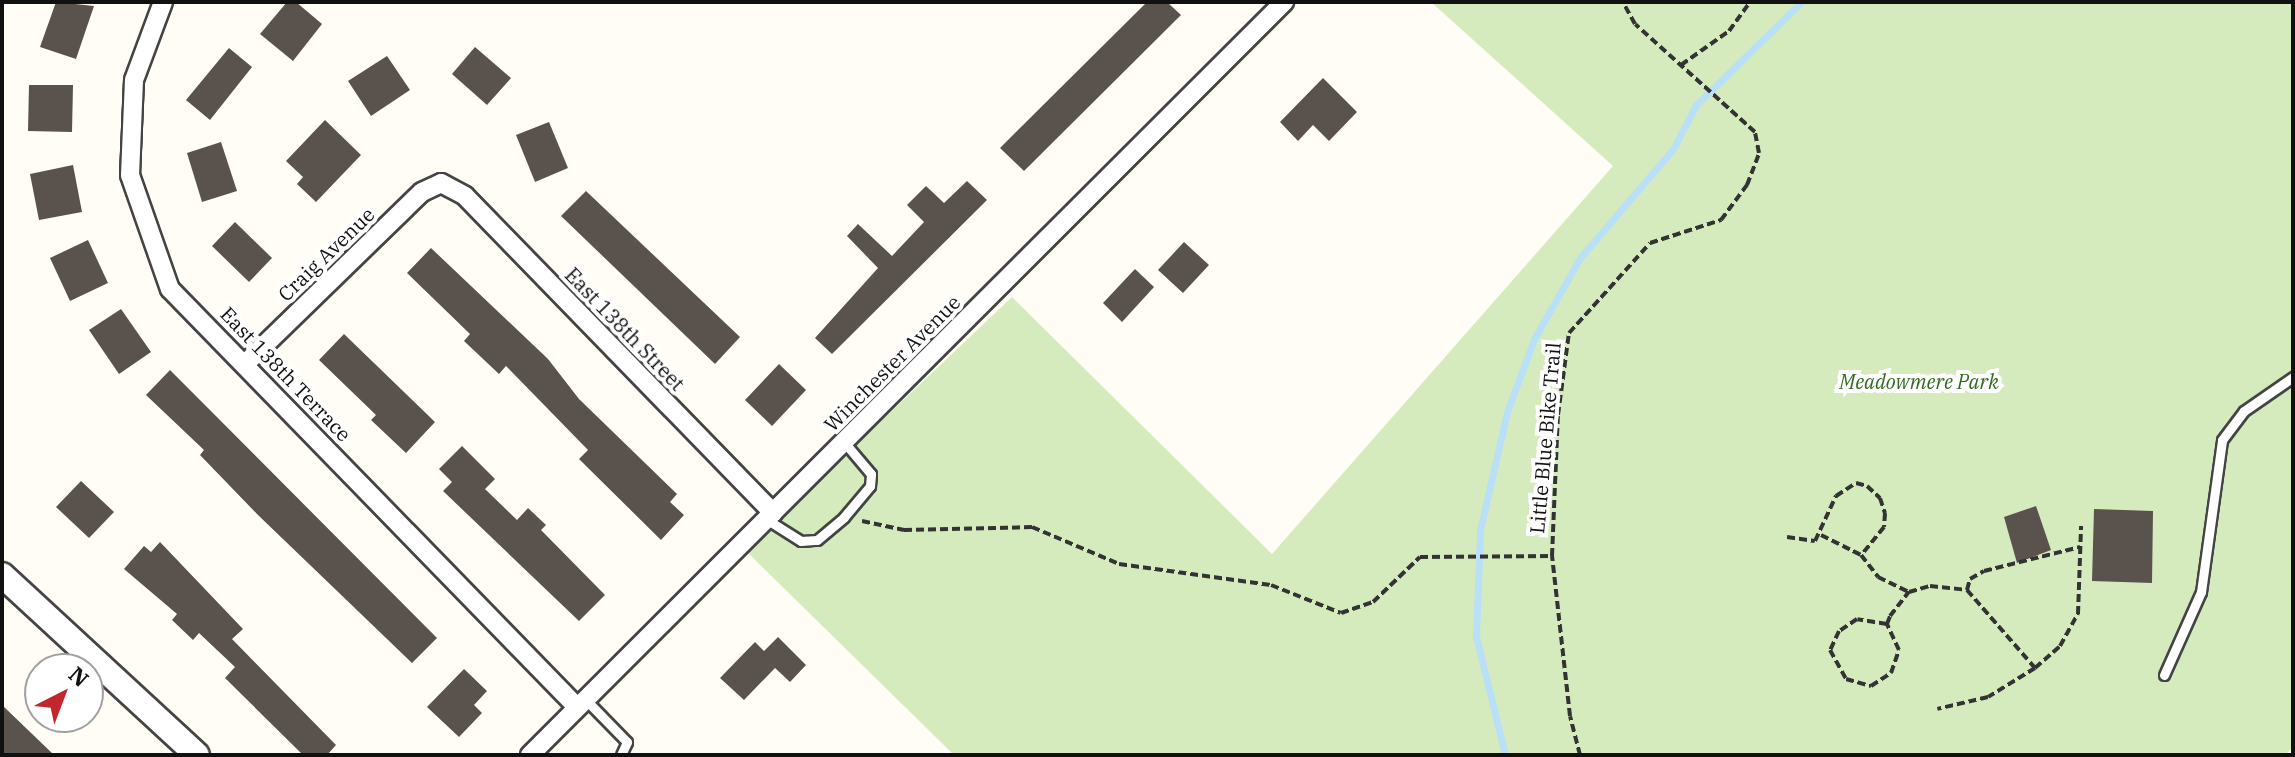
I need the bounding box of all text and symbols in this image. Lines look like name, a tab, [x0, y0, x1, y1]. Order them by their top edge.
street label: Craig Avenue	[273, 202, 379, 306]
street label: East 138th Street	[560, 263, 690, 395]
street label: Winchester Avenue	[819, 290, 965, 436]
street label: East 138th Terrace	[216, 302, 356, 446]
street label: Little Blue Bike Trail	[1525, 341, 1565, 535]
park label: Meadowmere Park	[1839, 369, 1999, 393]
north arrow	[24, 653, 104, 733]
text: N	[63, 660, 95, 693]

